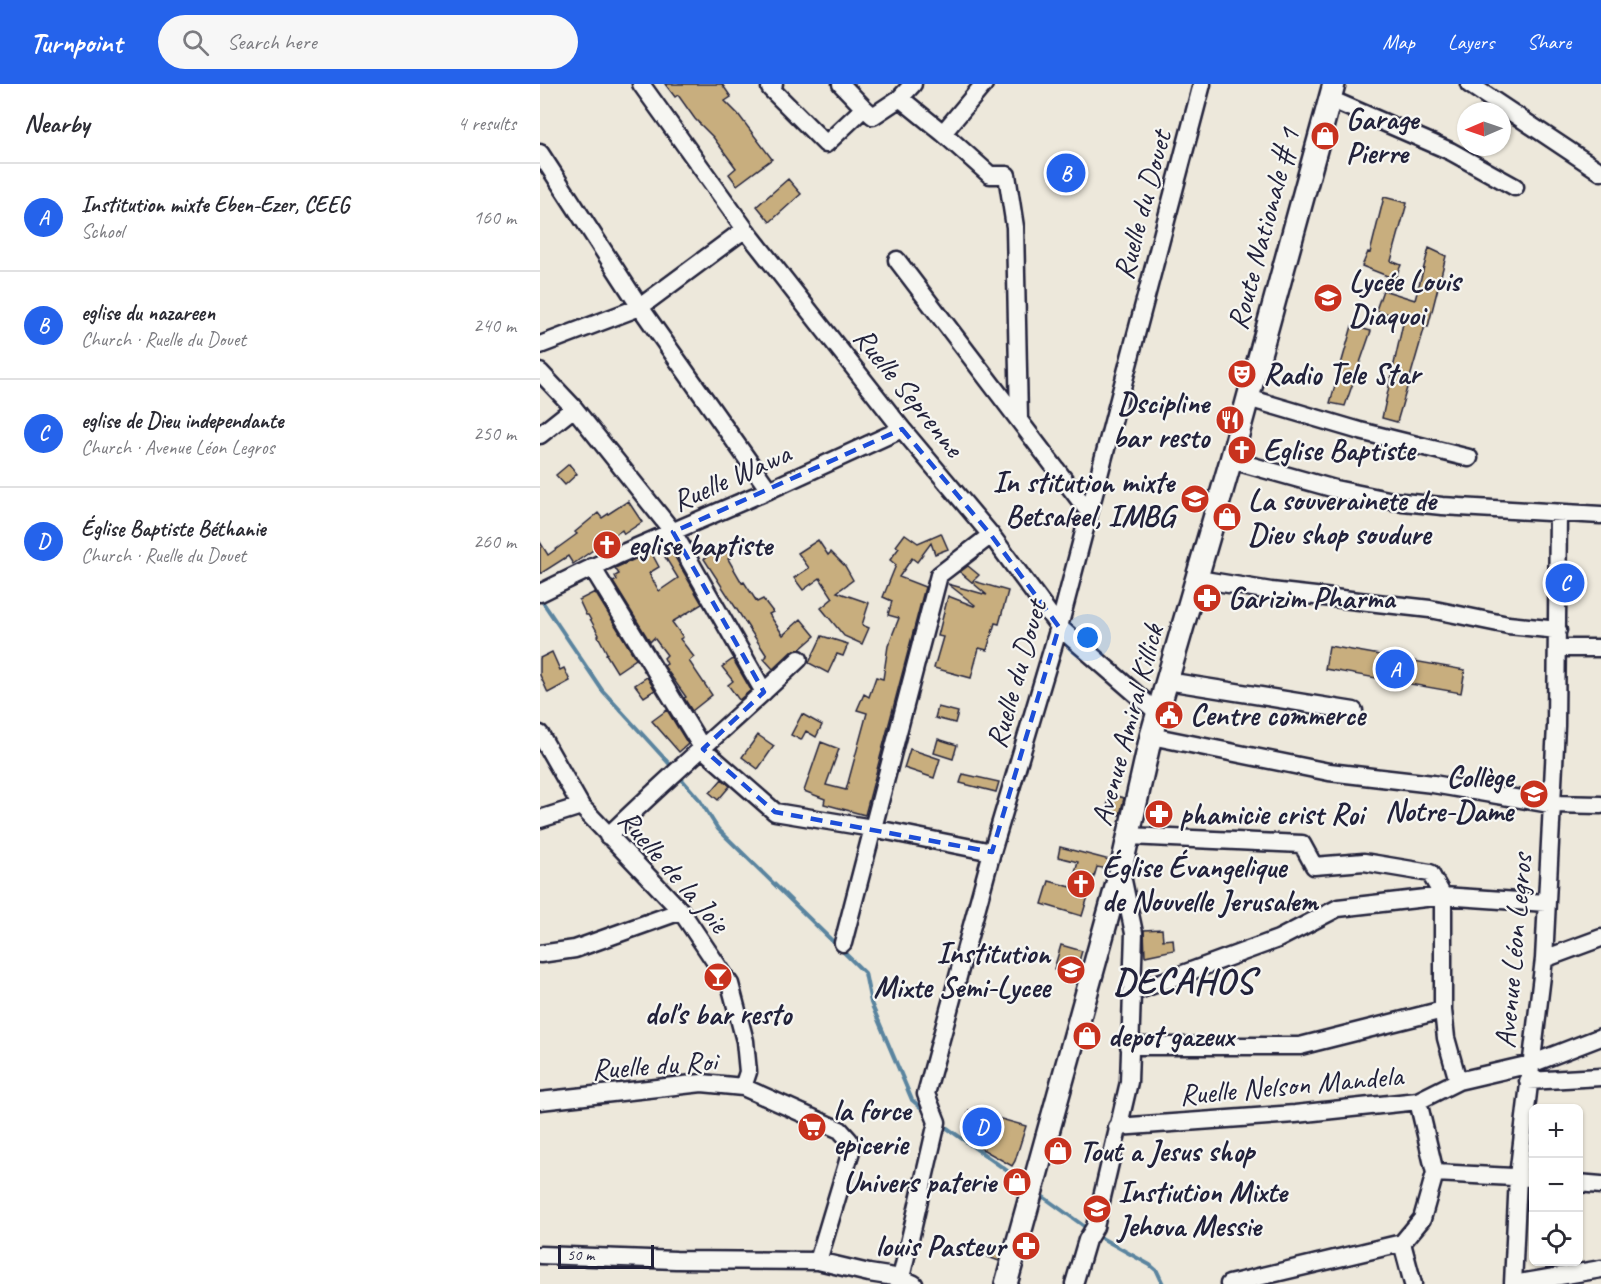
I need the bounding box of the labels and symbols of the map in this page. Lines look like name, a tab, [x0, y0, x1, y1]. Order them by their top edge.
place label: Garage Pierre	[1346, 100, 1420, 172]
north arrow	[1457, 102, 1511, 156]
shop icon: Garage Pierre	[1309, 120, 1341, 152]
street label: Route Nationale # 1	[1218, 123, 1309, 334]
street label: Ruelle du Douet	[1104, 124, 1181, 283]
pin: B	[1046, 150, 1086, 196]
place label: Lycée Louis Diaquoi	[1349, 262, 1464, 334]
school or university icon: Lycée Louis Diaquoi	[1312, 282, 1344, 314]
street label: Ruelle Seprenne	[845, 320, 974, 466]
place label: Radio Tele Star	[1263, 355, 1423, 393]
theatre icon: Radio Tele Star	[1226, 358, 1258, 390]
place label: Dscipline bar resto	[1112, 384, 1211, 456]
restaurant icon: Dscipline bar resto	[1214, 404, 1246, 436]
place label: Eglise Baptiste	[1263, 431, 1417, 469]
street label: Ruelle Wawa	[666, 433, 798, 520]
church icon: Eglise Baptiste	[1226, 434, 1258, 466]
place label: In stitution mixte Betsaleel, IMBG	[993, 463, 1179, 535]
place label: La souverainete de Dieu shop soudure	[1248, 481, 1438, 553]
school or university icon: In stitution mixte Betsaleel, IMBG	[1179, 483, 1211, 515]
shop icon: La souverainete de Dieu shop soudure	[1211, 501, 1243, 533]
place label: eglise baptiste	[628, 526, 774, 564]
church icon: eglise baptiste	[591, 529, 623, 561]
pin: C	[1546, 560, 1584, 606]
place label: Garizim Pharma	[1228, 579, 1397, 617]
pharmacy icon: Garizim Pharma	[1191, 582, 1223, 614]
street label: Ruelle du Douet	[977, 593, 1056, 752]
street label: Avenue Amiral Killick	[1082, 618, 1173, 830]
your location	[1073, 623, 1102, 652]
pin: A	[1376, 646, 1414, 692]
place label: Centre commerce	[1190, 696, 1367, 734]
public building icon: Centre commerce	[1153, 699, 1185, 731]
place label: Collège Notre-Dame	[1385, 758, 1516, 830]
school or university icon: Collège Notre-Dame	[1518, 778, 1550, 810]
place label: phamicie crist Roi	[1180, 795, 1368, 833]
pharmacy icon: phamicie crist Roi	[1143, 798, 1175, 830]
street label: Ruelle de la Joie	[610, 801, 740, 942]
place label: Église Évangelique de Nouvelle Jerusalem	[1102, 848, 1319, 920]
street label: Avenue Léon Legros	[1486, 850, 1541, 1050]
church icon: Église Évangelique de Nouvelle Jerusalem	[1065, 868, 1097, 900]
place label: Institution Mixte Semi-Lycee	[874, 934, 1052, 1006]
school or university icon: Institution Mixte Semi-Lycee	[1055, 954, 1087, 986]
district label: DECAHOS	[1113, 958, 1261, 1004]
bar icon: dol's bar resto	[702, 961, 734, 993]
place label: dol's bar resto	[645, 995, 793, 1033]
place label: depot gazeux	[1108, 1017, 1237, 1055]
shop icon: depot gazeux	[1071, 1020, 1103, 1052]
street label: Ruelle du Roi	[590, 1041, 721, 1088]
street label: Ruelle Nelson Mandela	[1178, 1056, 1406, 1114]
place label: la force epicerie	[833, 1091, 913, 1163]
pin: D	[962, 1104, 1002, 1150]
supermarket icon: la force epicerie	[796, 1111, 828, 1143]
place label: Tout a Jesus shop	[1079, 1132, 1257, 1170]
shop icon: Tout a Jesus shop	[1042, 1135, 1074, 1167]
place label: Univers paterie	[843, 1163, 998, 1201]
shop icon: Univers paterie	[1001, 1166, 1033, 1198]
place label: Instiution Mixte Jehova Messie	[1116, 1173, 1289, 1245]
school or university icon: Instiution Mixte Jehova Messie	[1081, 1193, 1113, 1225]
place label: louis Pasteur	[875, 1227, 1008, 1265]
pharmacy icon: louis Pasteur	[1010, 1230, 1042, 1262]
scale bar	[558, 1242, 654, 1270]

